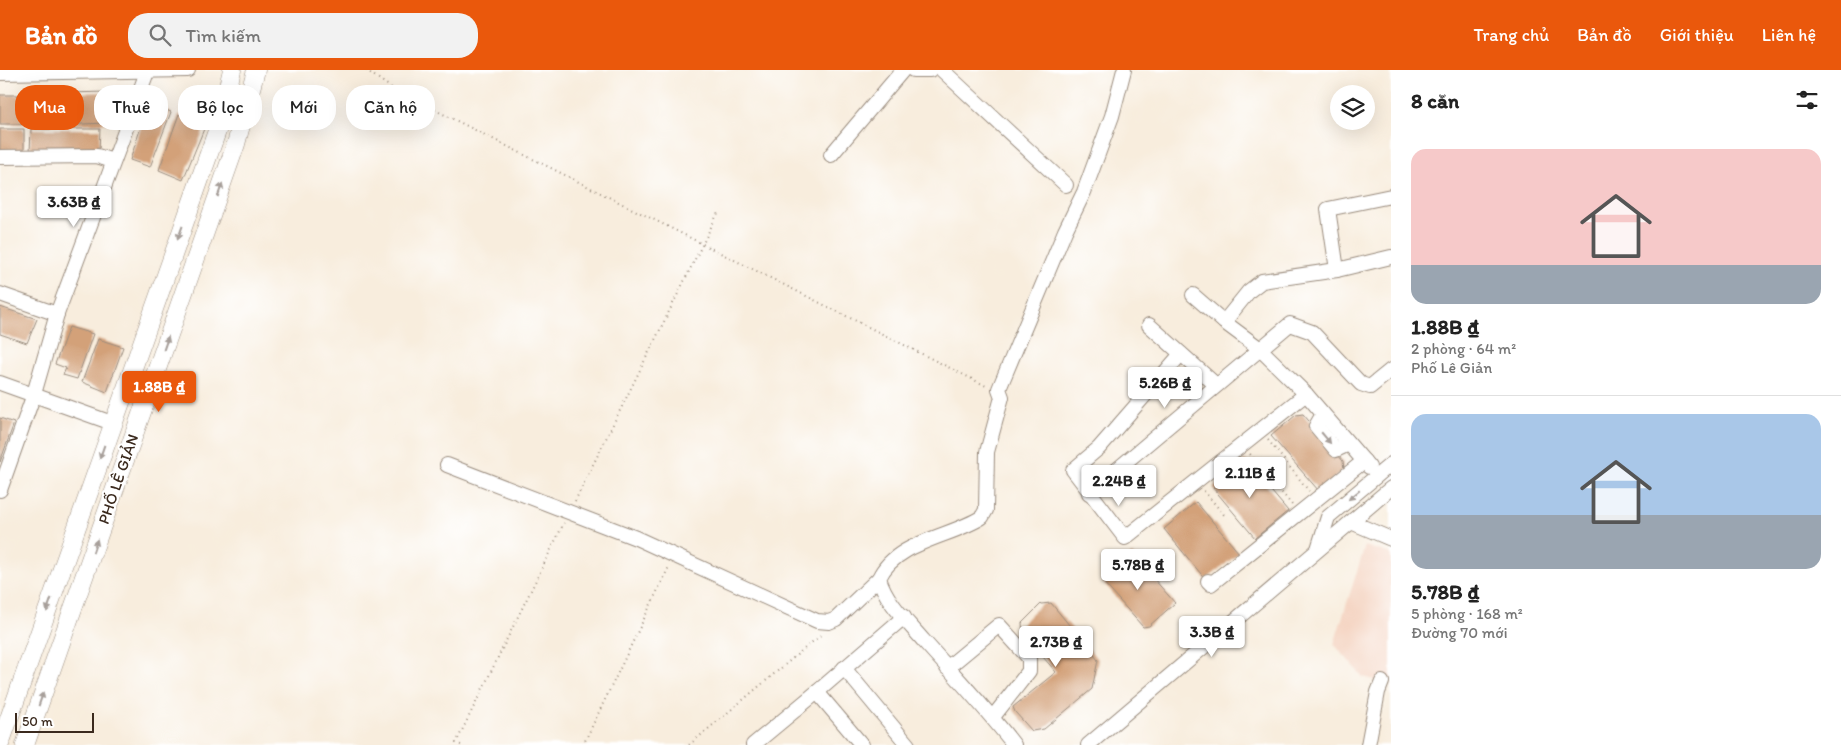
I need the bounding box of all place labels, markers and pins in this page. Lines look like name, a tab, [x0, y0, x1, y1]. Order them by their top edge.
pin: 3.63B ₫	[28, 186, 120, 228]
pin: 5.26B ₫	[1119, 366, 1211, 409]
pin: 1.88B ₫	[113, 370, 205, 413]
pin: 2.11B ₫	[1204, 456, 1296, 499]
pin: 2.24B ₫	[1073, 464, 1165, 507]
pin: 5.78B ₫	[1092, 548, 1184, 591]
pin: 3.3B ₫	[1171, 616, 1253, 658]
pin: 2.73B ₫	[1010, 626, 1102, 668]

